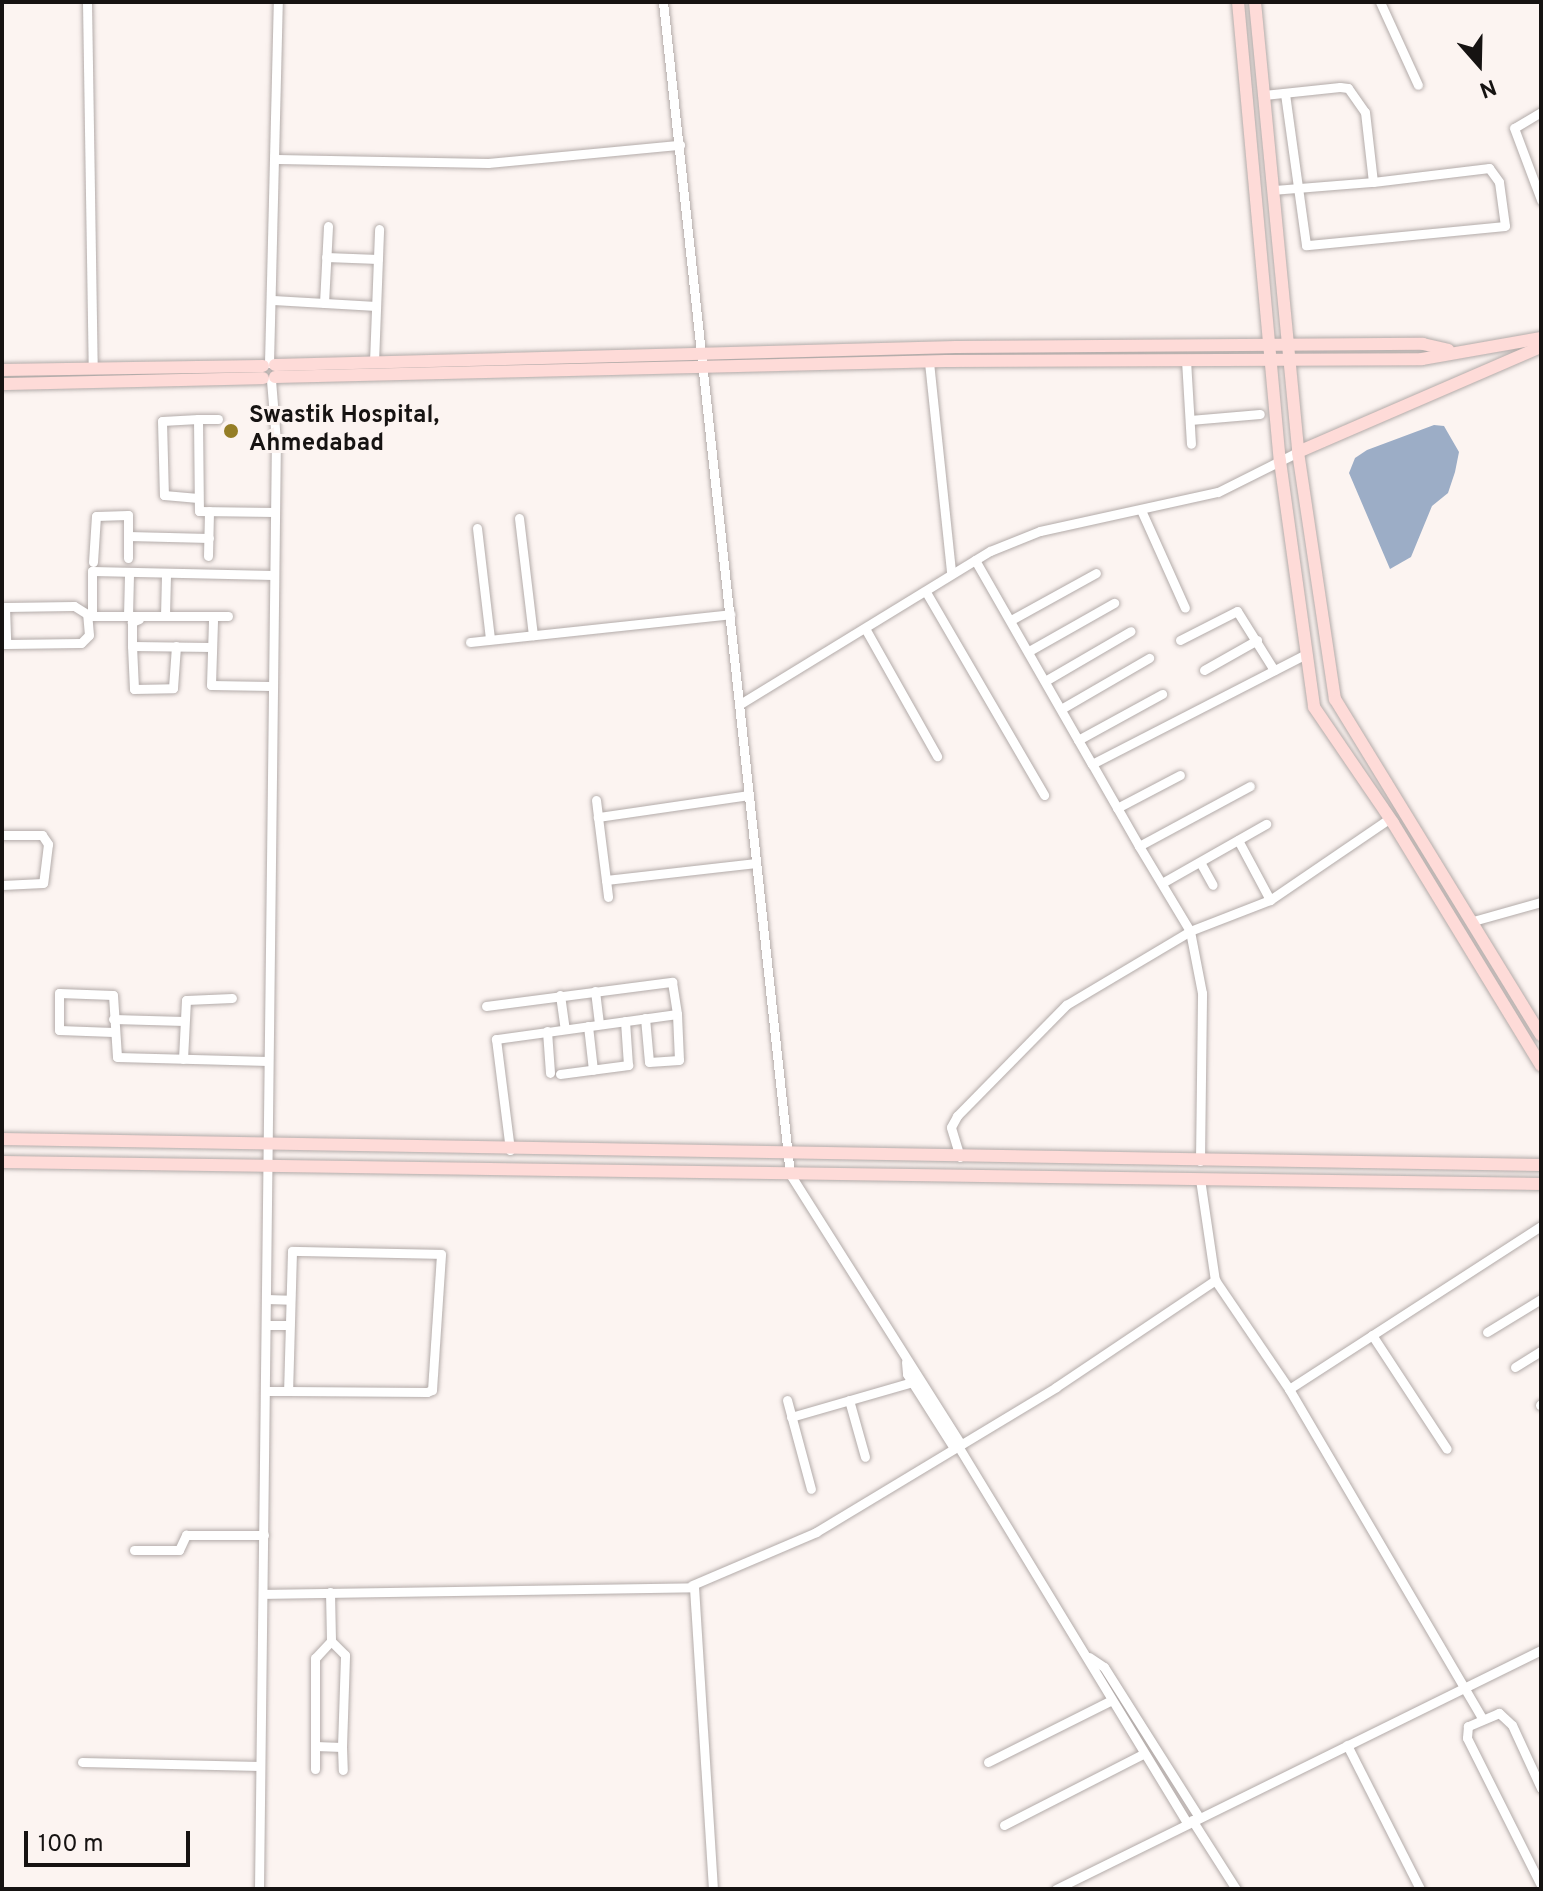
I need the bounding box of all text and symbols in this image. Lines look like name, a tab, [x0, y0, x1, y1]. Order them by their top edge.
north arrow	[1439, 24, 1519, 104]
text: N	[1475, 72, 1499, 102]
place label: Swastik Hospital, Ahmedabad	[249, 403, 439, 459]
marker: Swastik Hospital, Ahmedabad	[220, 420, 242, 442]
scale bar	[28, 1815, 194, 1865]
text: 100 m	[38, 1830, 104, 1860]

